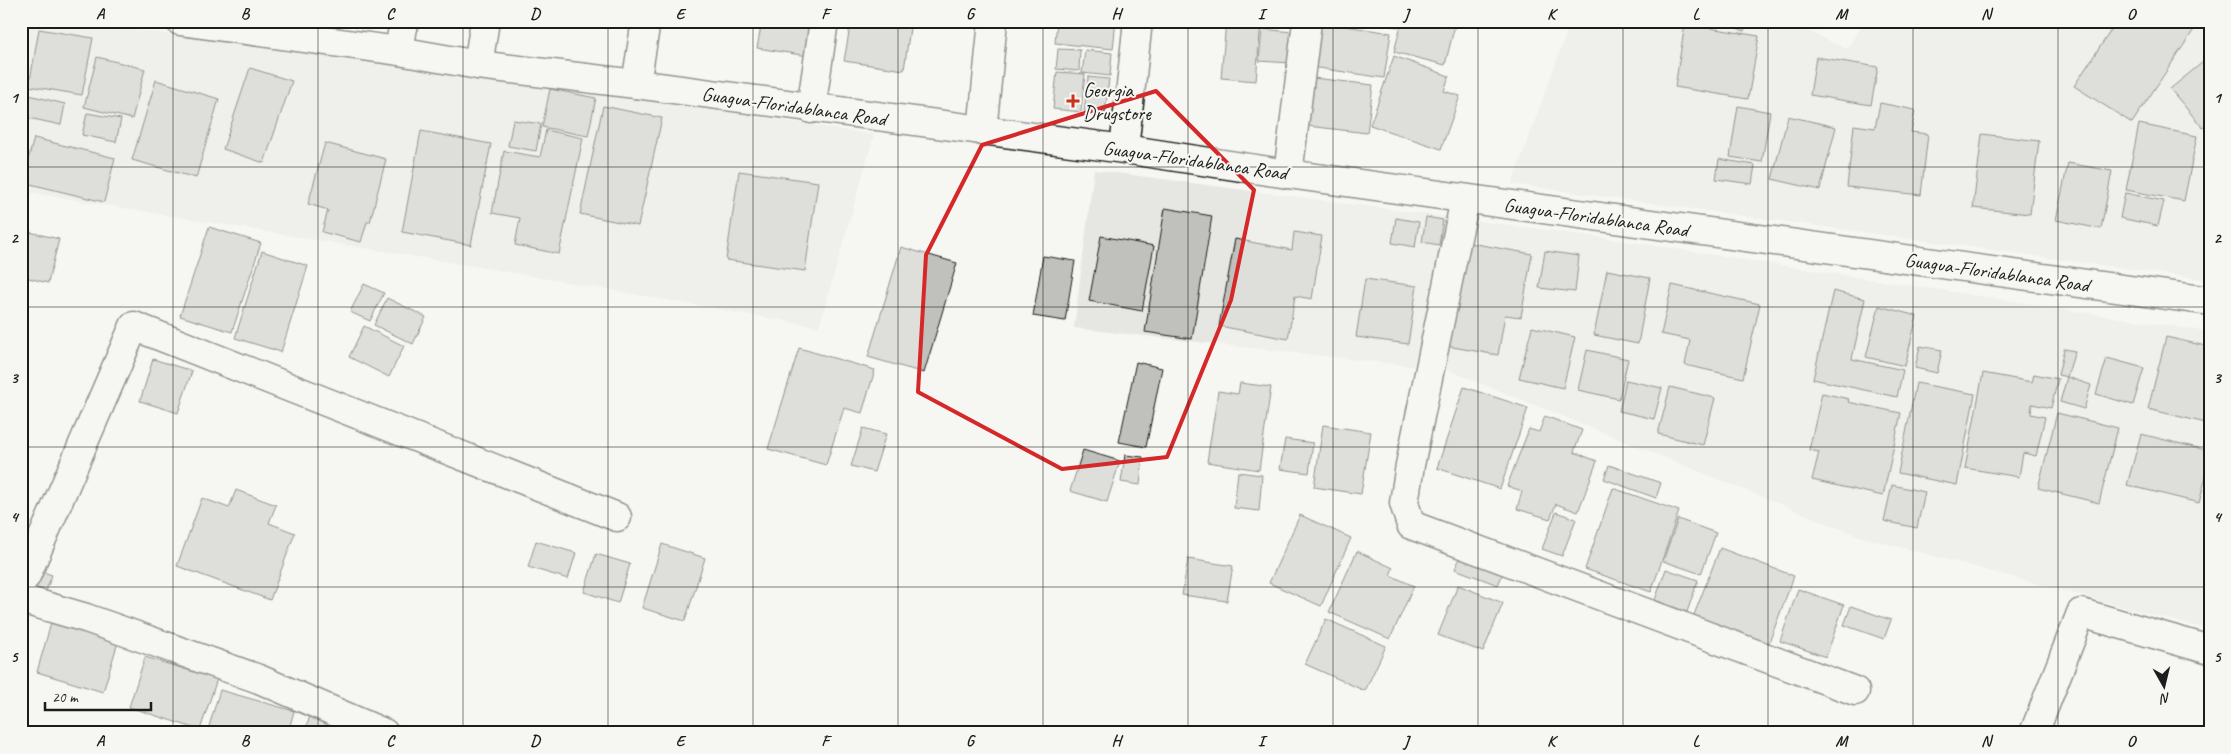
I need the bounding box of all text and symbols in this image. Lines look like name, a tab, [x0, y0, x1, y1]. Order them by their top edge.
text: A	[96, 4, 106, 24]
text: B	[241, 4, 251, 24]
text: C	[386, 4, 396, 24]
text: D	[530, 4, 541, 24]
text: E	[676, 4, 687, 24]
text: F	[821, 4, 832, 24]
text: G	[966, 4, 976, 24]
text: H	[1111, 4, 1123, 24]
text: I	[1258, 4, 1268, 24]
text: J	[1402, 4, 1411, 24]
text: K	[1547, 4, 1559, 24]
text: L	[1693, 4, 1701, 24]
text: M	[1835, 4, 1849, 24]
text: N	[1981, 4, 1994, 24]
text: O	[2127, 4, 2137, 24]
place label: Georgia Drugstore	[1083, 78, 1152, 126]
street label: Guagua-Floridablanca Road	[700, 81, 891, 132]
text: 1	[10, 88, 19, 108]
text: 1	[2213, 88, 2222, 108]
marker: Georgia Drugstore	[1067, 95, 1079, 107]
street label: Guagua-Floridablanca Road	[1101, 135, 1292, 186]
street label: Guagua-Floridablanca Road	[1502, 192, 1693, 243]
text: 2	[10, 228, 19, 248]
text: 2	[2213, 228, 2222, 248]
street label: Guagua-Floridablanca Road	[1903, 247, 2094, 298]
text: 3	[10, 368, 19, 388]
text: 3	[2213, 368, 2222, 388]
text: 4	[10, 507, 19, 527]
text: 4	[2213, 507, 2222, 527]
text: 5	[11, 647, 20, 667]
text: 5	[2214, 647, 2223, 667]
north arrow	[2138, 662, 2188, 712]
scale bar	[45, 679, 151, 711]
text: 20 m	[52, 688, 79, 707]
text: N	[2158, 689, 2171, 708]
text: A	[96, 731, 106, 751]
text: B	[241, 731, 251, 751]
text: C	[386, 731, 396, 751]
text: D	[530, 731, 541, 751]
text: E	[676, 731, 687, 751]
text: F	[821, 731, 832, 751]
text: G	[966, 731, 976, 751]
text: H	[1111, 731, 1123, 751]
text: I	[1258, 731, 1268, 751]
text: J	[1402, 731, 1411, 751]
text: K	[1547, 731, 1559, 751]
text: L	[1693, 731, 1701, 751]
text: M	[1835, 731, 1849, 751]
text: N	[1981, 731, 1994, 751]
text: O	[2127, 731, 2137, 751]

